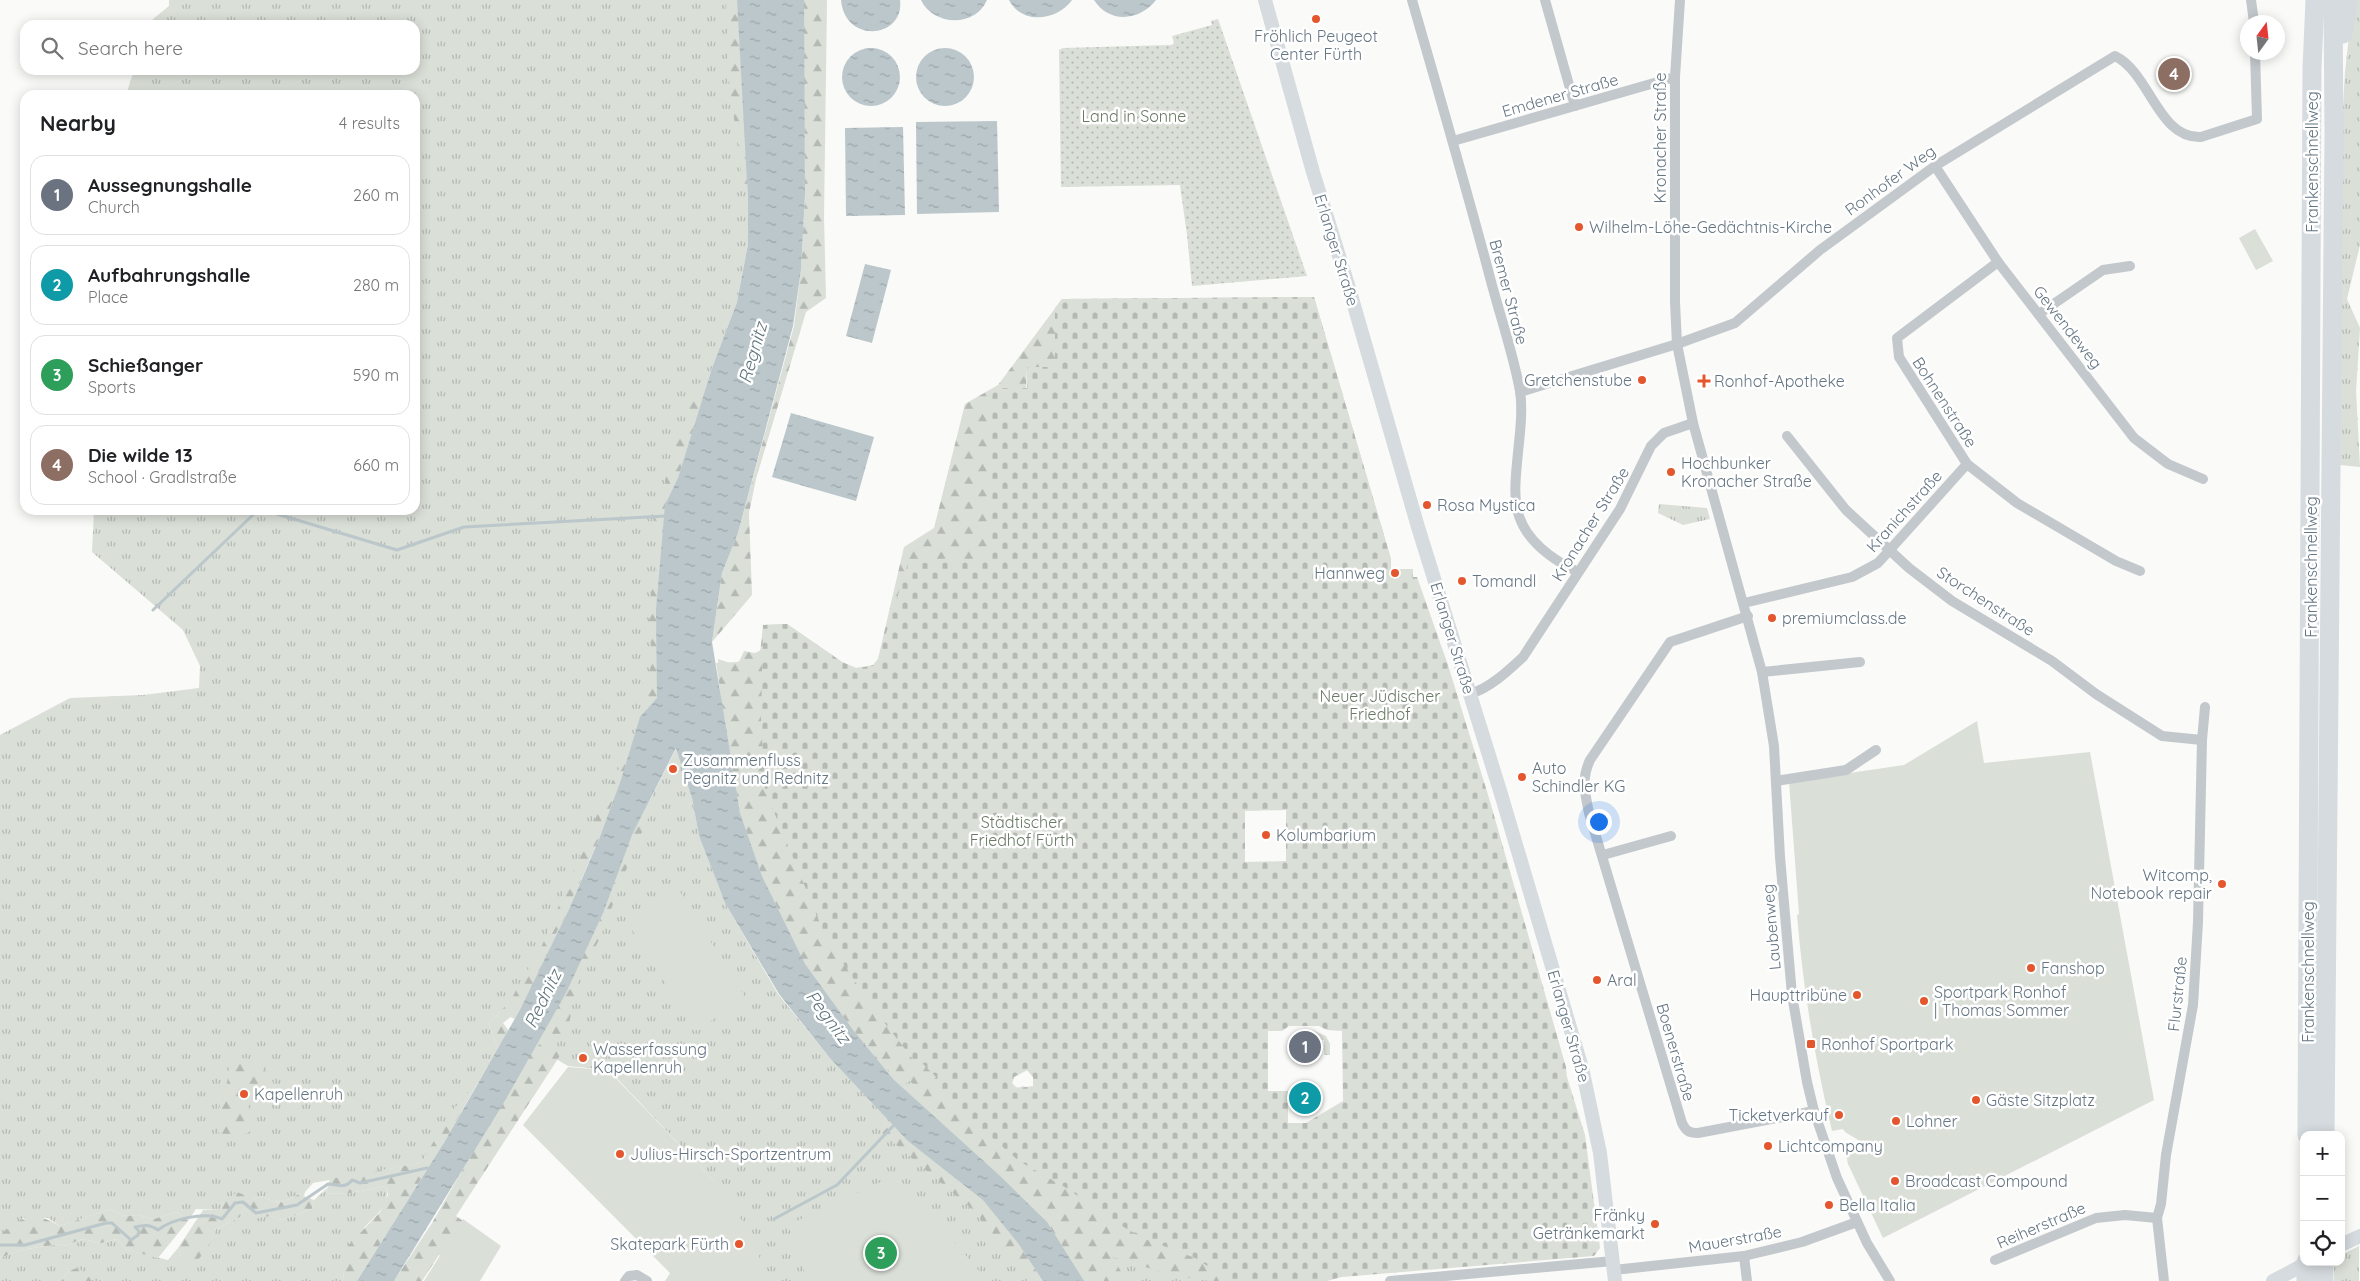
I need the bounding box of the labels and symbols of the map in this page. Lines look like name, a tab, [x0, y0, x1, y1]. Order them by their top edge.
marker: Fröhlich Peugeot Center Fürth	[1310, 13, 1322, 25]
north arrow	[2240, 15, 2285, 60]
place label: Fröhlich Peugeot Center Fürth	[1254, 26, 1378, 64]
pin: 4	[2158, 55, 2190, 93]
street label: Emdener Straße	[1500, 69, 1620, 121]
street label: Kronacher Straße	[1650, 73, 1670, 203]
street label: Frankenschnellweg	[2302, 91, 2322, 233]
park label: Land in Sonne	[1082, 106, 1186, 126]
street label: Ronhofer Weg	[1841, 140, 1939, 220]
street label: Erlanger Straße	[1310, 192, 1364, 308]
place label: Wilhelm-Löhe-Gedächtnis-Kirche	[1589, 217, 1832, 237]
marker: Wilhelm-Löhe-Gedächtnis-Kirche	[1573, 221, 1585, 233]
street label: Bremer Straße	[1485, 237, 1533, 347]
street label: Gewendeweg	[2029, 281, 2107, 373]
water label: Regnitz	[733, 317, 773, 386]
street label: Bohnenstraße	[1908, 353, 1982, 451]
place label: Gretchenstube	[1524, 370, 1632, 390]
place label: Ronhof-Apotheke	[1714, 371, 1845, 391]
marker: Gretchenstube	[1636, 374, 1648, 386]
marker: Ronhof-Apotheke	[1698, 375, 1710, 387]
place label: Hochbunker Kronacher Straße	[1681, 453, 1812, 491]
street label: Kronacher Straße	[1547, 463, 1633, 585]
marker: Hochbunker Kronacher Straße	[1665, 466, 1677, 478]
street label: Kranichstraße	[1862, 466, 1946, 556]
place label: Rosa Mystica	[1437, 495, 1536, 515]
street label: Frankenschnellweg	[2301, 496, 2321, 638]
marker: Rosa Mystica	[1421, 499, 1433, 511]
street label: Storchenstraße	[1933, 562, 2039, 640]
place label: Hannweg	[1314, 563, 1385, 583]
marker: Hannweg	[1389, 567, 1401, 579]
place label: Tomandl	[1472, 571, 1536, 591]
marker: Tomandl	[1456, 575, 1468, 587]
street label: Erlanger Straße	[1426, 580, 1480, 696]
place label: premiumclass.de	[1782, 608, 1907, 628]
marker: premiumclass.de	[1766, 612, 1778, 624]
park label: Neuer Jüdischer Friedhof	[1320, 686, 1440, 724]
place label: Zusammenfluss Pegnitz und Rednitz	[683, 750, 829, 788]
place label: Auto Schindler KG	[1532, 758, 1625, 796]
marker: Zusammenfluss Pegnitz und Rednitz	[667, 763, 679, 775]
marker: Auto Schindler KG	[1516, 771, 1528, 783]
your location	[1586, 809, 1612, 835]
park label: Städtischer Friedhof Fürth	[970, 812, 1074, 850]
place label: Kolumbarium	[1276, 825, 1376, 845]
marker: Kolumbarium	[1260, 829, 1272, 841]
place label: Witcomp, Notebook repair	[2091, 865, 2212, 903]
marker: Witcomp, Notebook repair	[2216, 878, 2228, 890]
street label: Laubenweg	[1757, 883, 1785, 971]
street label: Frankenschnellweg	[2298, 901, 2318, 1043]
street label: Flurstraße	[2163, 956, 2191, 1032]
place label: Fanshop	[2041, 958, 2105, 978]
marker: Fanshop	[2025, 962, 2037, 974]
water label: Rednitz	[519, 964, 568, 1032]
street label: Erlanger Straße	[1543, 968, 1595, 1084]
place label: Aral	[1607, 970, 1637, 990]
marker: Aral	[1591, 974, 1603, 986]
place label: Sportpark Ronhof | Thomas Sommer	[1934, 982, 2069, 1020]
water label: Pegnitz	[801, 985, 857, 1050]
place label: Haupttribüne	[1750, 985, 1847, 1005]
marker: Haupttribüne	[1851, 989, 1863, 1001]
marker: Sportpark Ronhof | Thomas Sommer	[1918, 995, 1930, 1007]
street label: Boenerstraße	[1652, 1001, 1700, 1103]
pin: 1	[1289, 1028, 1321, 1066]
place label: Ronhof Sportpark	[1821, 1034, 1953, 1054]
marker: Ronhof Sportpark	[1805, 1038, 1817, 1050]
place label: Wasserfassung Kapellenruh	[593, 1039, 707, 1077]
marker: Wasserfassung Kapellenruh	[577, 1052, 589, 1064]
pin: 2	[1289, 1079, 1321, 1117]
place label: Kapellenruh	[254, 1084, 343, 1104]
marker: Kapellenruh	[238, 1088, 250, 1100]
place label: Gäste Sitzplatz	[1986, 1090, 2095, 1110]
marker: Gäste Sitzplatz	[1970, 1094, 1982, 1106]
place label: Ticketverkauf	[1728, 1105, 1829, 1125]
marker: Ticketverkauf	[1833, 1109, 1845, 1121]
place label: Lohner	[1906, 1111, 1958, 1131]
marker: Lohner	[1890, 1115, 1902, 1127]
place label: Lichtcompany	[1778, 1136, 1883, 1156]
marker: Lichtcompany	[1762, 1140, 1774, 1152]
place label: Julius-Hirsch-Sportzentrum	[630, 1144, 831, 1164]
marker: Julius-Hirsch-Sportzentrum	[614, 1148, 626, 1160]
place label: Broadcast Compound	[1905, 1171, 2068, 1191]
marker: Broadcast Compound	[1889, 1175, 1901, 1187]
place label: Bella Italia	[1839, 1195, 1916, 1215]
street label: Reiherstraße	[1993, 1197, 2089, 1253]
marker: Bella Italia	[1823, 1199, 1835, 1211]
place label: Fränky Getränkemarkt	[1533, 1205, 1645, 1243]
marker: Fränky Getränkemarkt	[1649, 1218, 1661, 1230]
street label: Mauerstraße	[1687, 1221, 1783, 1257]
place label: Skatepark Fürth	[610, 1234, 729, 1254]
pin: 3	[865, 1234, 897, 1272]
marker: Skatepark Fürth	[733, 1238, 745, 1250]

